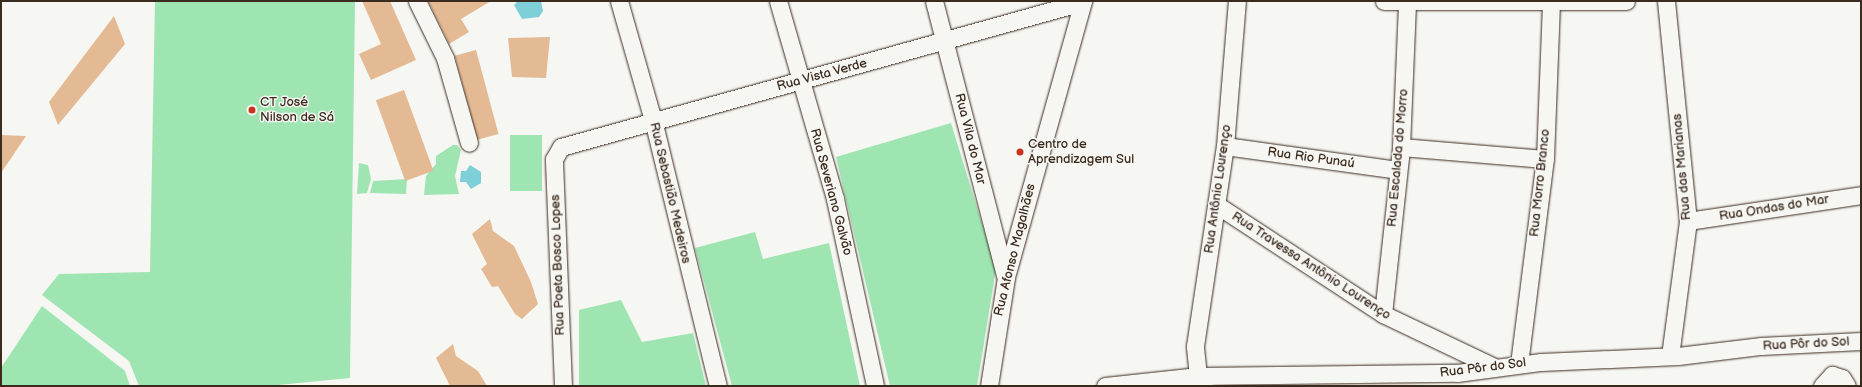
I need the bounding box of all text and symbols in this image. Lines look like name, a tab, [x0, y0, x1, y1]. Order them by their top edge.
street label: Rua Vista Verde	[775, 55, 869, 95]
street label: Rua Escalada do Morro	[1384, 88, 1412, 228]
street label: Rua Vila do Mar	[951, 92, 989, 186]
place label: CT José Nilson de Sá	[260, 95, 334, 126]
marker: CT José Nilson de Sá	[247, 105, 257, 115]
street label: Rua das Marianas	[1670, 113, 1694, 221]
street label: Rua Sebastião Medeiros	[646, 121, 694, 265]
street label: Rua Antônio Lourenço	[1201, 123, 1235, 255]
street label: Rua Severiano Galvão	[807, 127, 855, 257]
street label: Rua Morro Branco	[1527, 128, 1553, 238]
place label: Centro de Aprendizagem Sul	[1028, 137, 1134, 168]
street label: Rua Rio Punaú	[1266, 144, 1356, 172]
marker: Centro de Aprendizagem Sul	[1015, 147, 1025, 157]
street label: Rua Afonso Magalhães	[991, 182, 1039, 318]
street label: Rua Ondas do Mar	[1718, 192, 1830, 224]
street label: Rua Poeta Bosco Lopes	[548, 194, 568, 336]
street label: Rua Travessa Antônio Lourenço	[1228, 209, 1394, 323]
street label: Rua Pôr do Sol	[1762, 334, 1850, 354]
street label: Rua Pôr do Sol	[1439, 355, 1527, 381]

